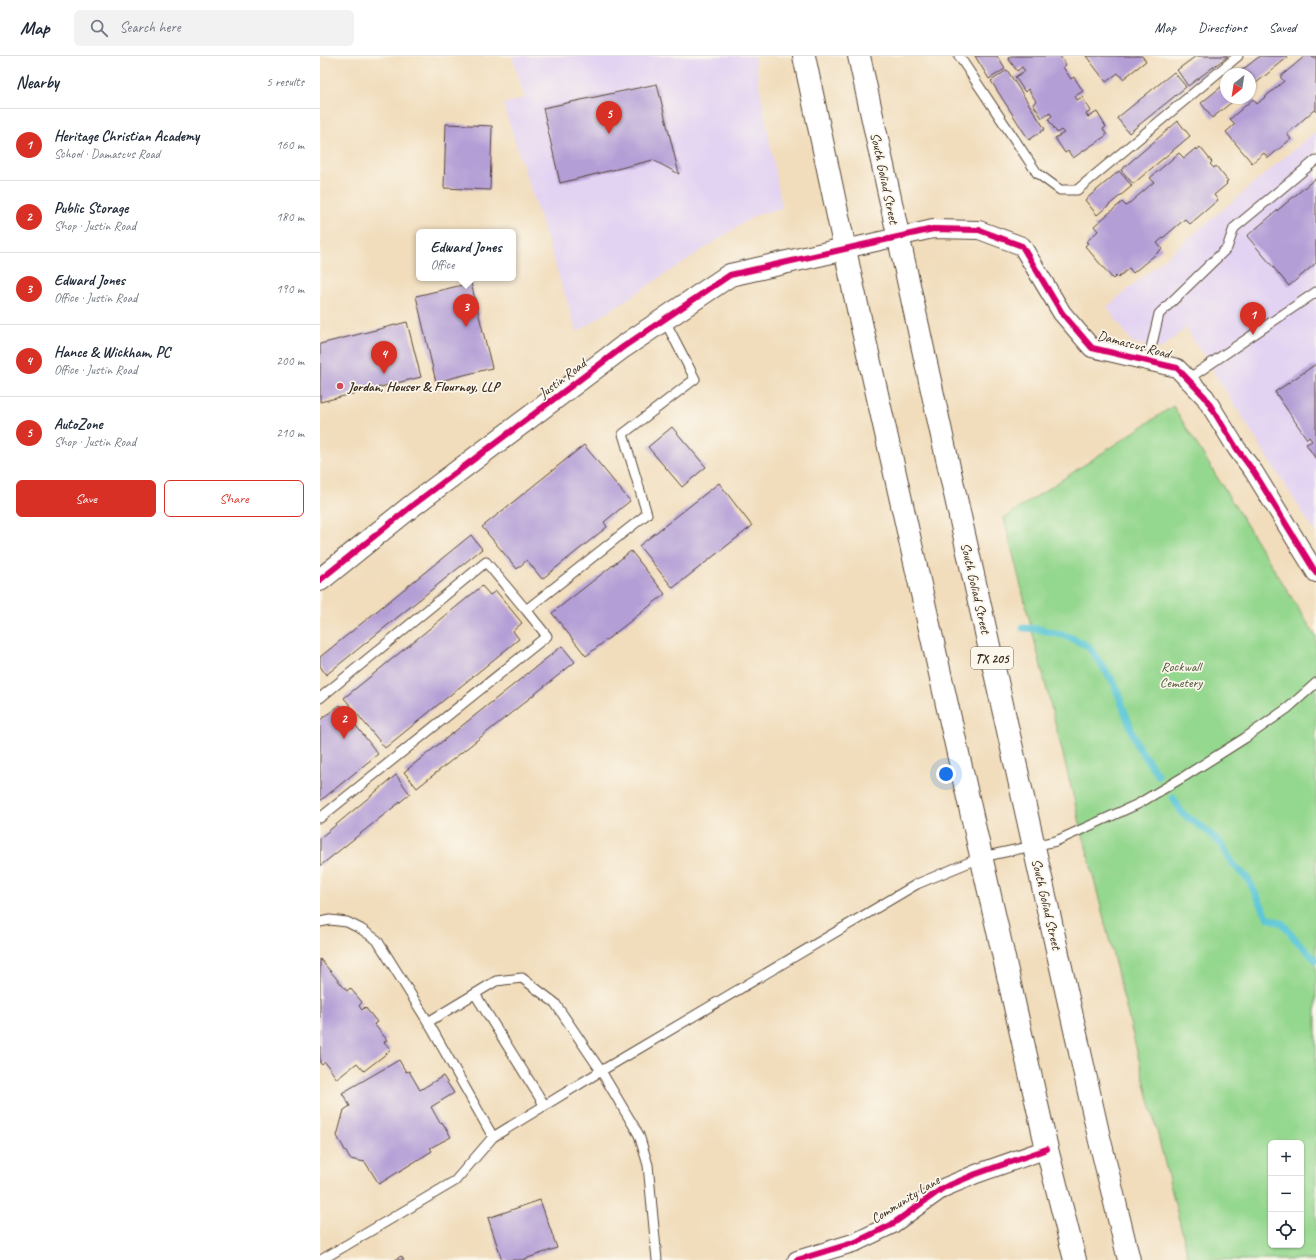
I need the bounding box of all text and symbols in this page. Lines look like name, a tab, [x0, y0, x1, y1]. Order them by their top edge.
search box	[74, 10, 354, 46]
text: Map	[20, 16, 50, 40]
icon: search	[88, 17, 110, 39]
text: Search here	[120, 18, 181, 37]
text: Map	[1155, 19, 1176, 36]
text: Directions	[1198, 19, 1247, 36]
text: Saved	[1269, 19, 1296, 36]
north arrow	[1220, 68, 1256, 104]
text: Nearby	[16, 72, 59, 93]
text: 5 results	[266, 74, 304, 90]
pin: 5	[596, 101, 622, 134]
text: Heritage Christian Academy	[54, 127, 199, 146]
street label: South Goliad Street	[867, 131, 903, 227]
text: 1	[26, 137, 32, 153]
text: 160 m	[276, 137, 304, 153]
text: School · Damascus Road	[54, 146, 160, 162]
text: Public Storage	[54, 199, 128, 218]
text: 2	[26, 209, 32, 225]
text: 180 m	[276, 209, 304, 225]
text: Shop · Justin Road	[54, 218, 136, 234]
popup	[416, 229, 516, 281]
text: Edward Jones	[431, 238, 501, 257]
text: Office	[431, 257, 454, 273]
text: Edward Jones	[54, 271, 125, 290]
text: 3	[26, 281, 32, 297]
text: 190 m	[276, 281, 304, 297]
text: Office · Justin Road	[54, 290, 137, 306]
pin: 3	[453, 294, 479, 327]
pin: 1	[1240, 302, 1266, 335]
street label: Damascus Road	[1096, 327, 1174, 363]
pin: 4	[371, 341, 397, 374]
text: Hance & Wickham, PC	[54, 343, 170, 362]
text: 4	[26, 353, 32, 369]
text: 200 m	[276, 353, 304, 369]
street label: Justin Road	[534, 354, 591, 402]
text: Office · Justin Road	[54, 362, 137, 378]
place label: Jordan, Houser & Flournoy, LLP	[347, 378, 501, 395]
marker: Jordan, Houser & Flournoy, LLP	[335, 381, 345, 391]
text: AutoZone	[54, 415, 103, 434]
text: 5	[26, 425, 32, 441]
text: 210 m	[276, 425, 304, 441]
text: Shop · Justin Road	[54, 434, 136, 450]
button: Save	[16, 480, 156, 517]
button: Share	[164, 480, 304, 517]
street label: South Goliad Street	[957, 541, 995, 637]
road number: TX 205	[971, 647, 1013, 669]
park label: Rockwall Cemetery	[1160, 658, 1204, 691]
pin: 2	[331, 706, 357, 739]
your location	[936, 764, 956, 784]
street label: South Goliad Street	[1028, 857, 1066, 953]
map controls	[1268, 1140, 1304, 1248]
button: +	[1268, 1140, 1304, 1176]
street label: Community Lane	[868, 1171, 944, 1227]
button: −	[1268, 1176, 1304, 1212]
button: locate	[1268, 1212, 1304, 1248]

